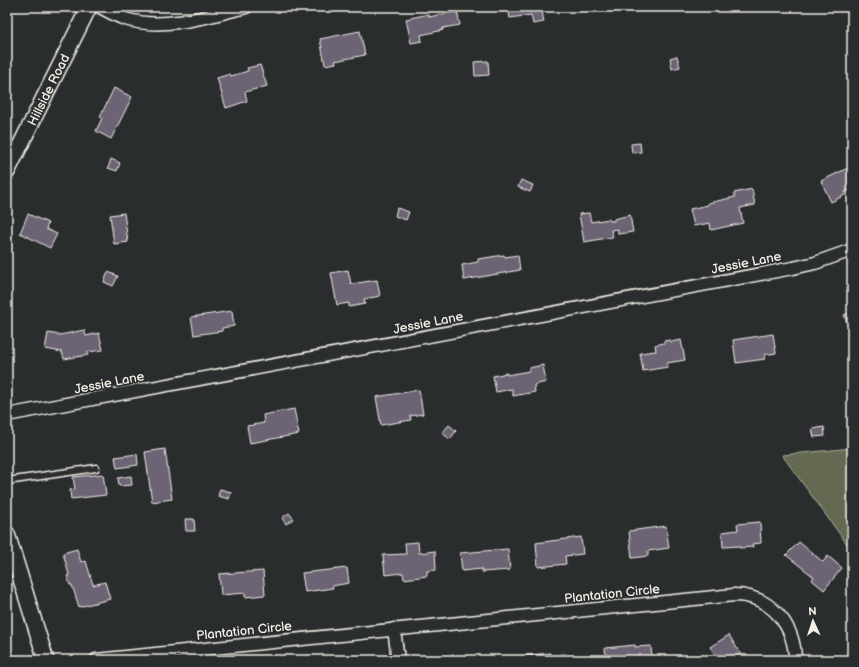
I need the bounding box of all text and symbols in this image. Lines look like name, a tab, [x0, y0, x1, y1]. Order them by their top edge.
street label: Hillside Road	[24, 52, 73, 129]
street label: Jessie Lane	[710, 248, 783, 278]
street label: Jessie Lane	[392, 308, 465, 338]
street label: Jessie Lane	[73, 368, 146, 398]
street label: Plantation Circle	[564, 581, 661, 607]
north arrow	[793, 601, 833, 641]
text: N	[808, 605, 817, 618]
street label: Plantation Circle	[196, 618, 293, 644]

